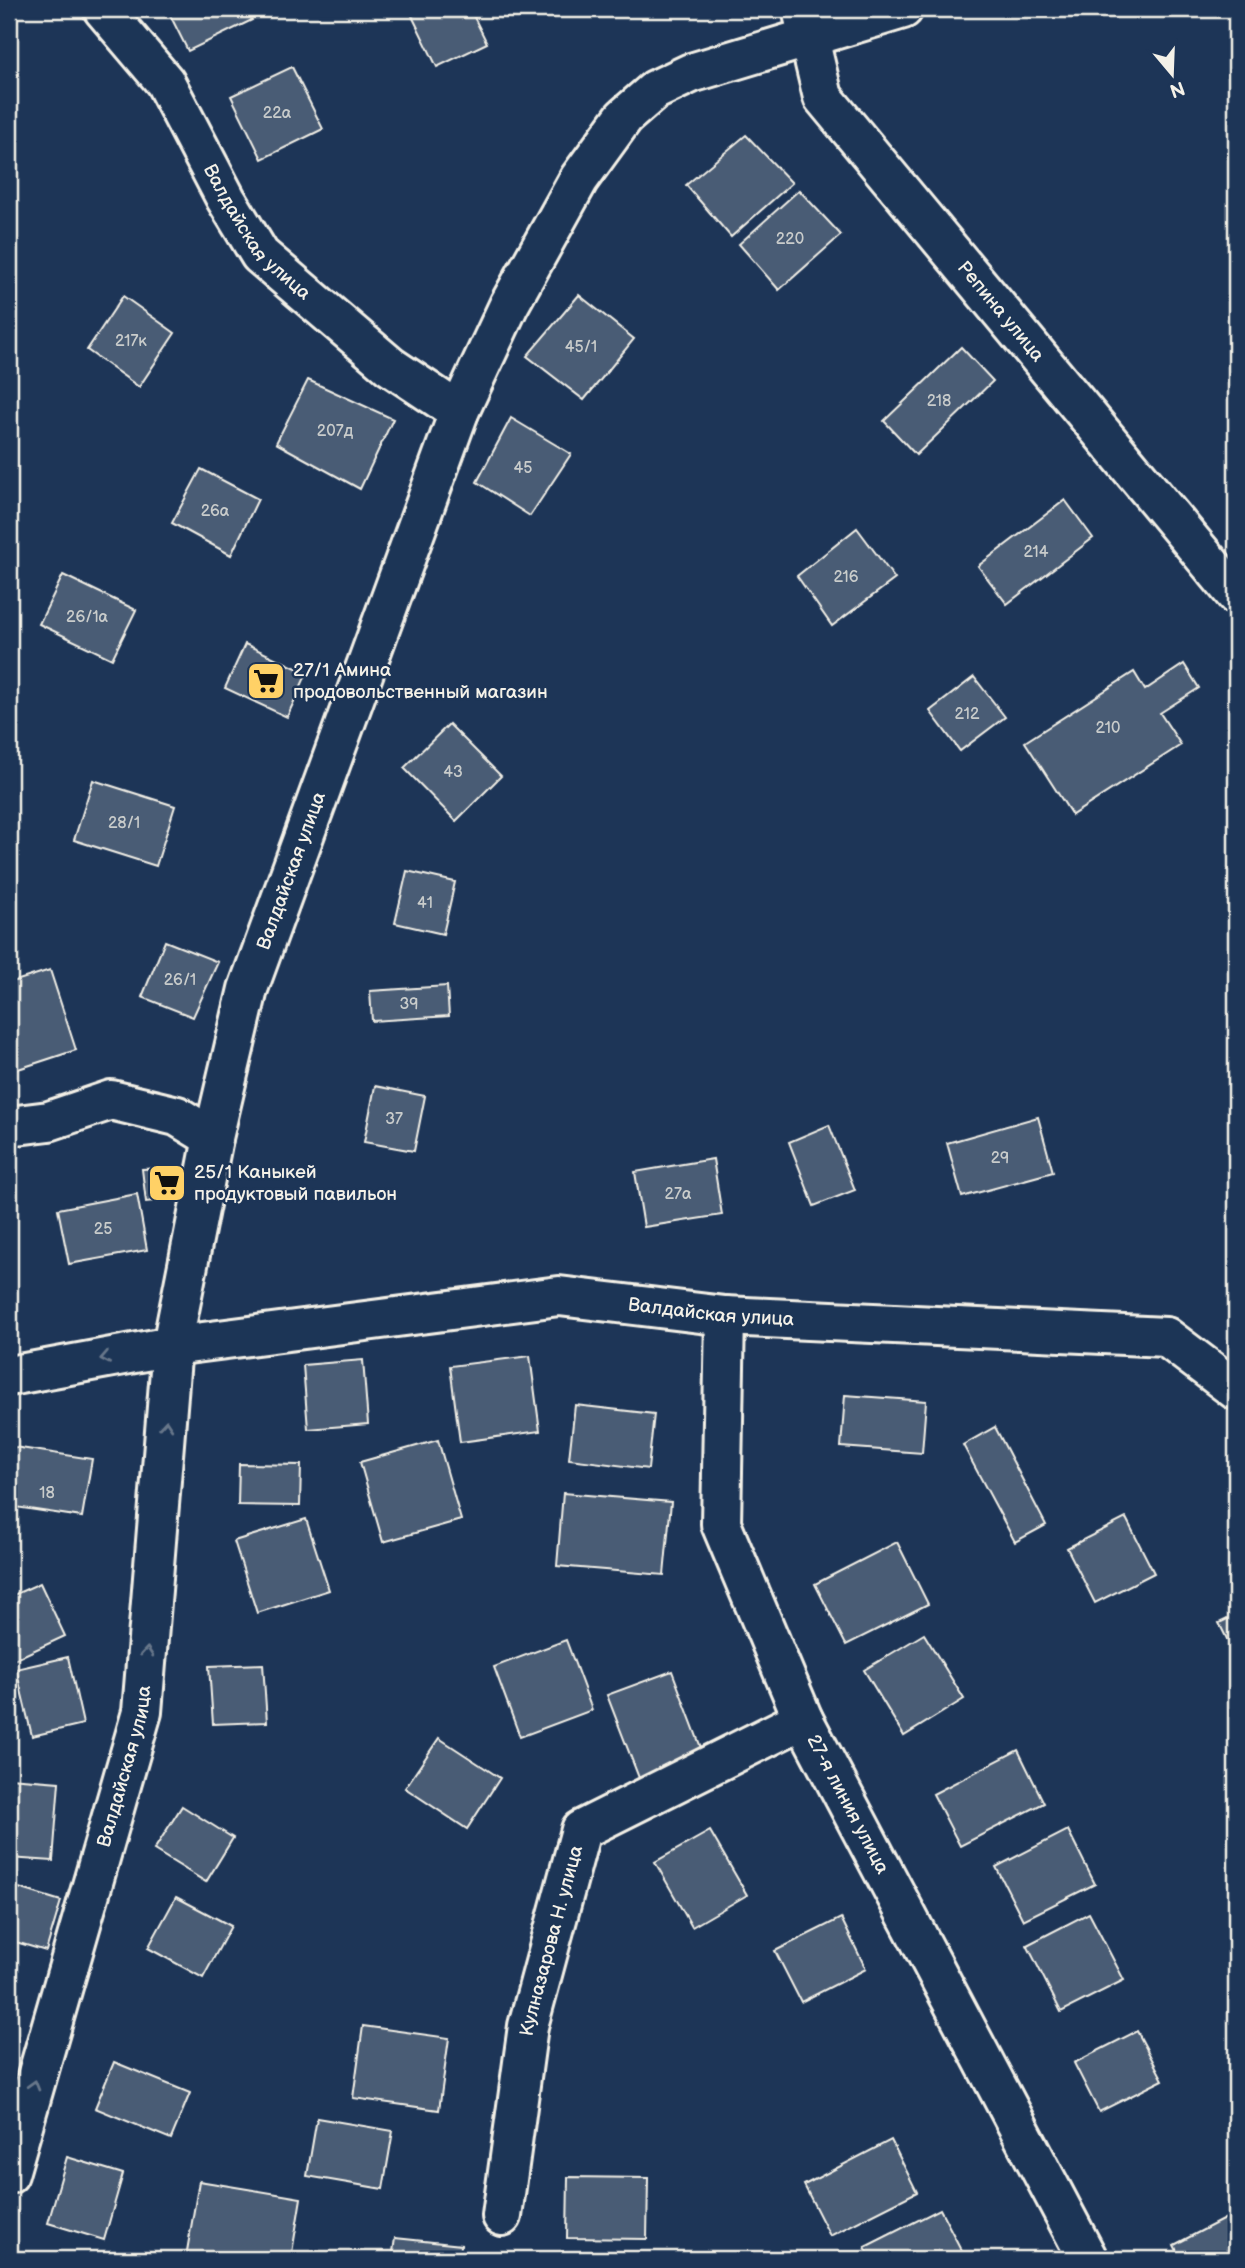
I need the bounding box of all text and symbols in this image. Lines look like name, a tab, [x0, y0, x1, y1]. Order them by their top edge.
north arrow	[1136, 38, 1206, 108]
text: N	[1167, 75, 1188, 102]
house number: 22а	[263, 104, 292, 123]
street label: Валдайская улица	[198, 160, 315, 305]
house number: 220	[776, 230, 804, 249]
street label: Репина улица	[952, 256, 1049, 366]
house number: 217к	[115, 332, 147, 351]
house number: 45/1	[565, 338, 597, 357]
house number: 218	[927, 392, 951, 411]
house number: 207д	[317, 422, 353, 441]
house number: 45	[514, 459, 532, 478]
house number: 26а	[201, 502, 230, 521]
house number: 214	[1023, 543, 1049, 562]
house number: 216	[833, 568, 859, 587]
house number: 26/1а	[66, 608, 109, 627]
place label: 27/1 Амина продовольственный магазин	[293, 659, 548, 704]
supermarket icon: 27/1 Амина продовольственный магазин	[245, 660, 287, 702]
house number: 212	[955, 705, 980, 724]
house number: 210	[1096, 719, 1120, 738]
house number: 43	[443, 763, 463, 782]
street label: Валдайская улица	[252, 789, 331, 953]
house number: 28/1	[108, 814, 140, 833]
house number: 41	[417, 894, 433, 913]
house number: 26/1	[164, 971, 196, 990]
house number: 39	[399, 995, 419, 1014]
house number: 37	[385, 1110, 403, 1129]
house number: 29	[991, 1149, 1009, 1168]
place label: 25/1 Каныкей продуктовый павильон	[194, 1161, 397, 1206]
supermarket icon: 25/1 Каныкей продуктовый павильон	[146, 1162, 188, 1204]
house number: 27а	[665, 1185, 692, 1204]
house number: 25	[94, 1220, 112, 1239]
street label: Валдайская улица	[627, 1293, 795, 1331]
one-way arrow	[99, 1350, 111, 1365]
one-way arrow	[158, 1420, 173, 1431]
house number: 18	[39, 1484, 55, 1503]
one-way arrow	[139, 1646, 154, 1657]
street label: Валдайская улица	[92, 1685, 156, 1850]
street label: 27-я линия улица	[802, 1731, 894, 1878]
street label: Кулназарова Н. улица	[515, 1843, 588, 2038]
one-way arrow	[26, 2079, 41, 2091]

